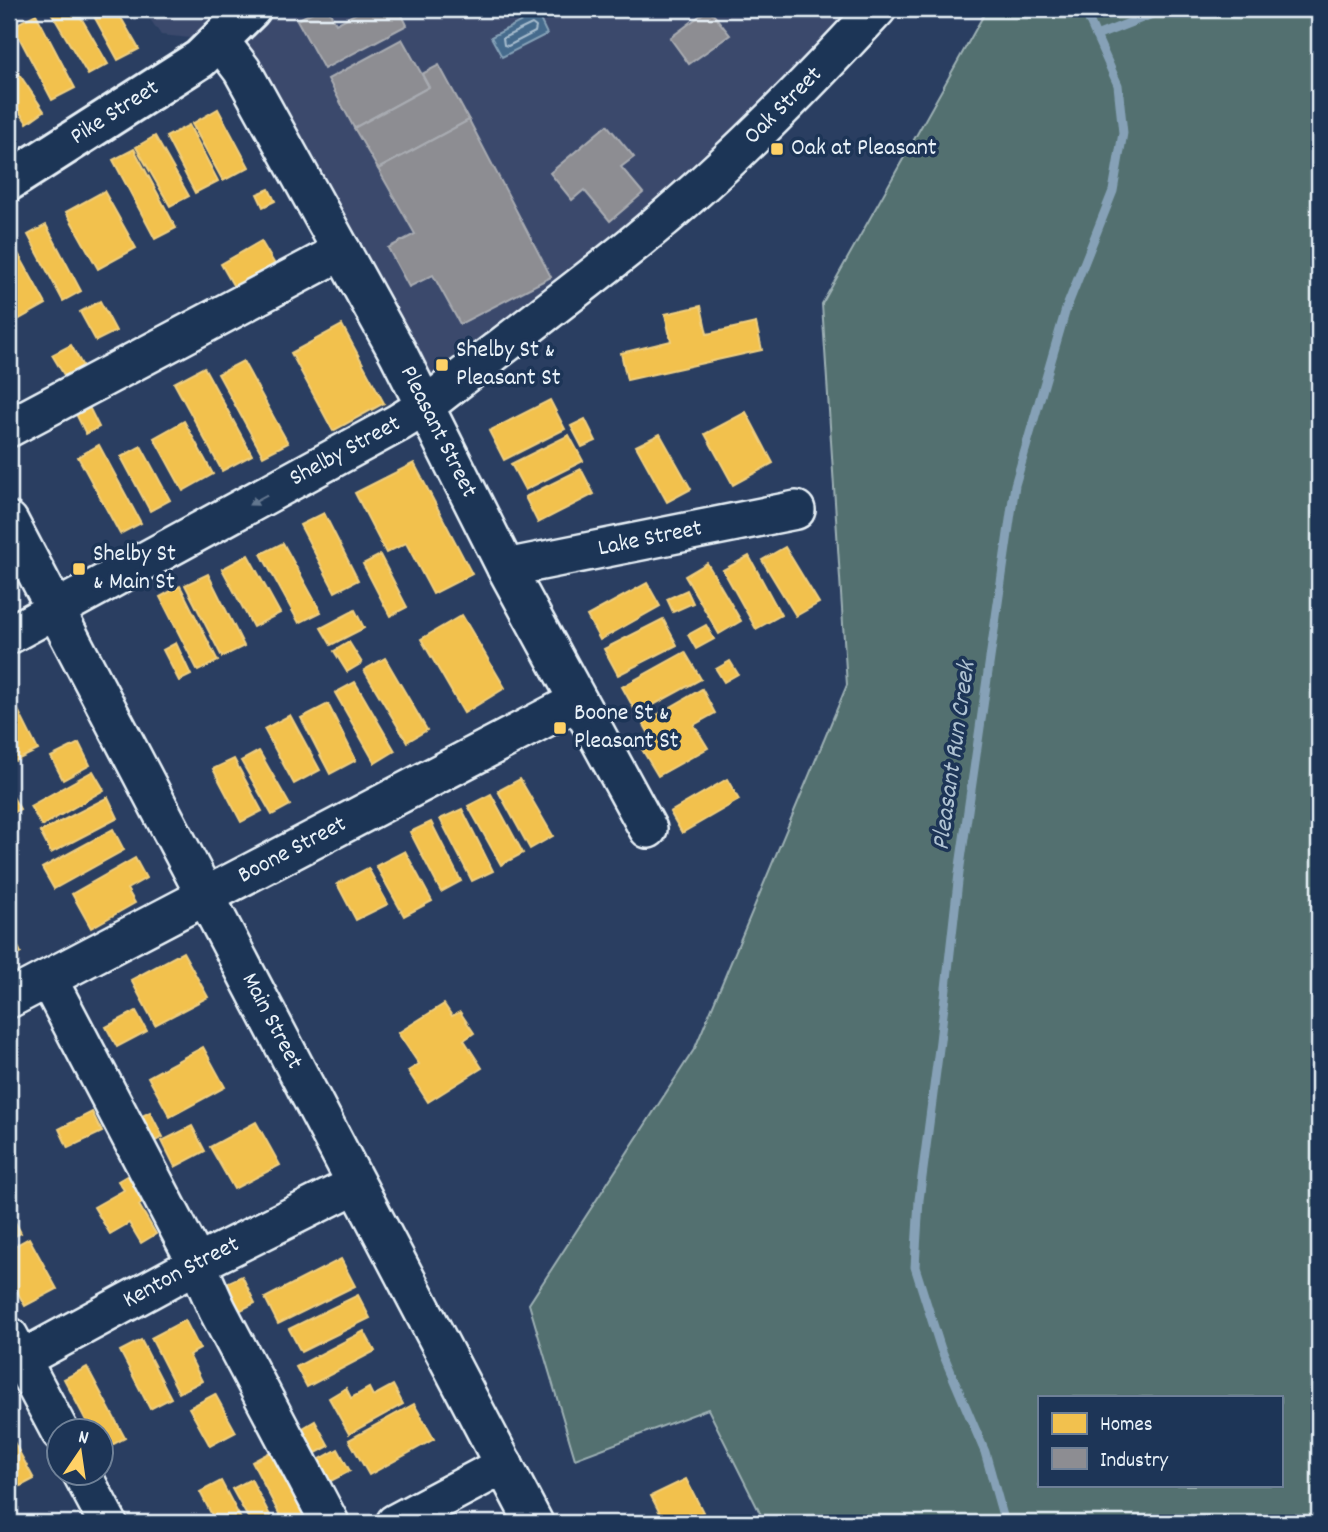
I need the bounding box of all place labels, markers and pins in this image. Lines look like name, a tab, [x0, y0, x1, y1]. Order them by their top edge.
place label: Oak at Pleasant	[791, 132, 937, 166]
marker: Oak at Pleasant	[769, 141, 785, 157]
place label: Shelby St & Pleasant St	[456, 334, 561, 396]
marker: Shelby St & Pleasant St	[434, 357, 450, 373]
place label: Shelby St & Main St	[93, 538, 176, 600]
marker: Shelby St & Main St	[71, 561, 87, 577]
place label: Boone St & Pleasant St	[574, 697, 679, 759]
marker: Boone St & Pleasant St	[552, 720, 568, 736]

